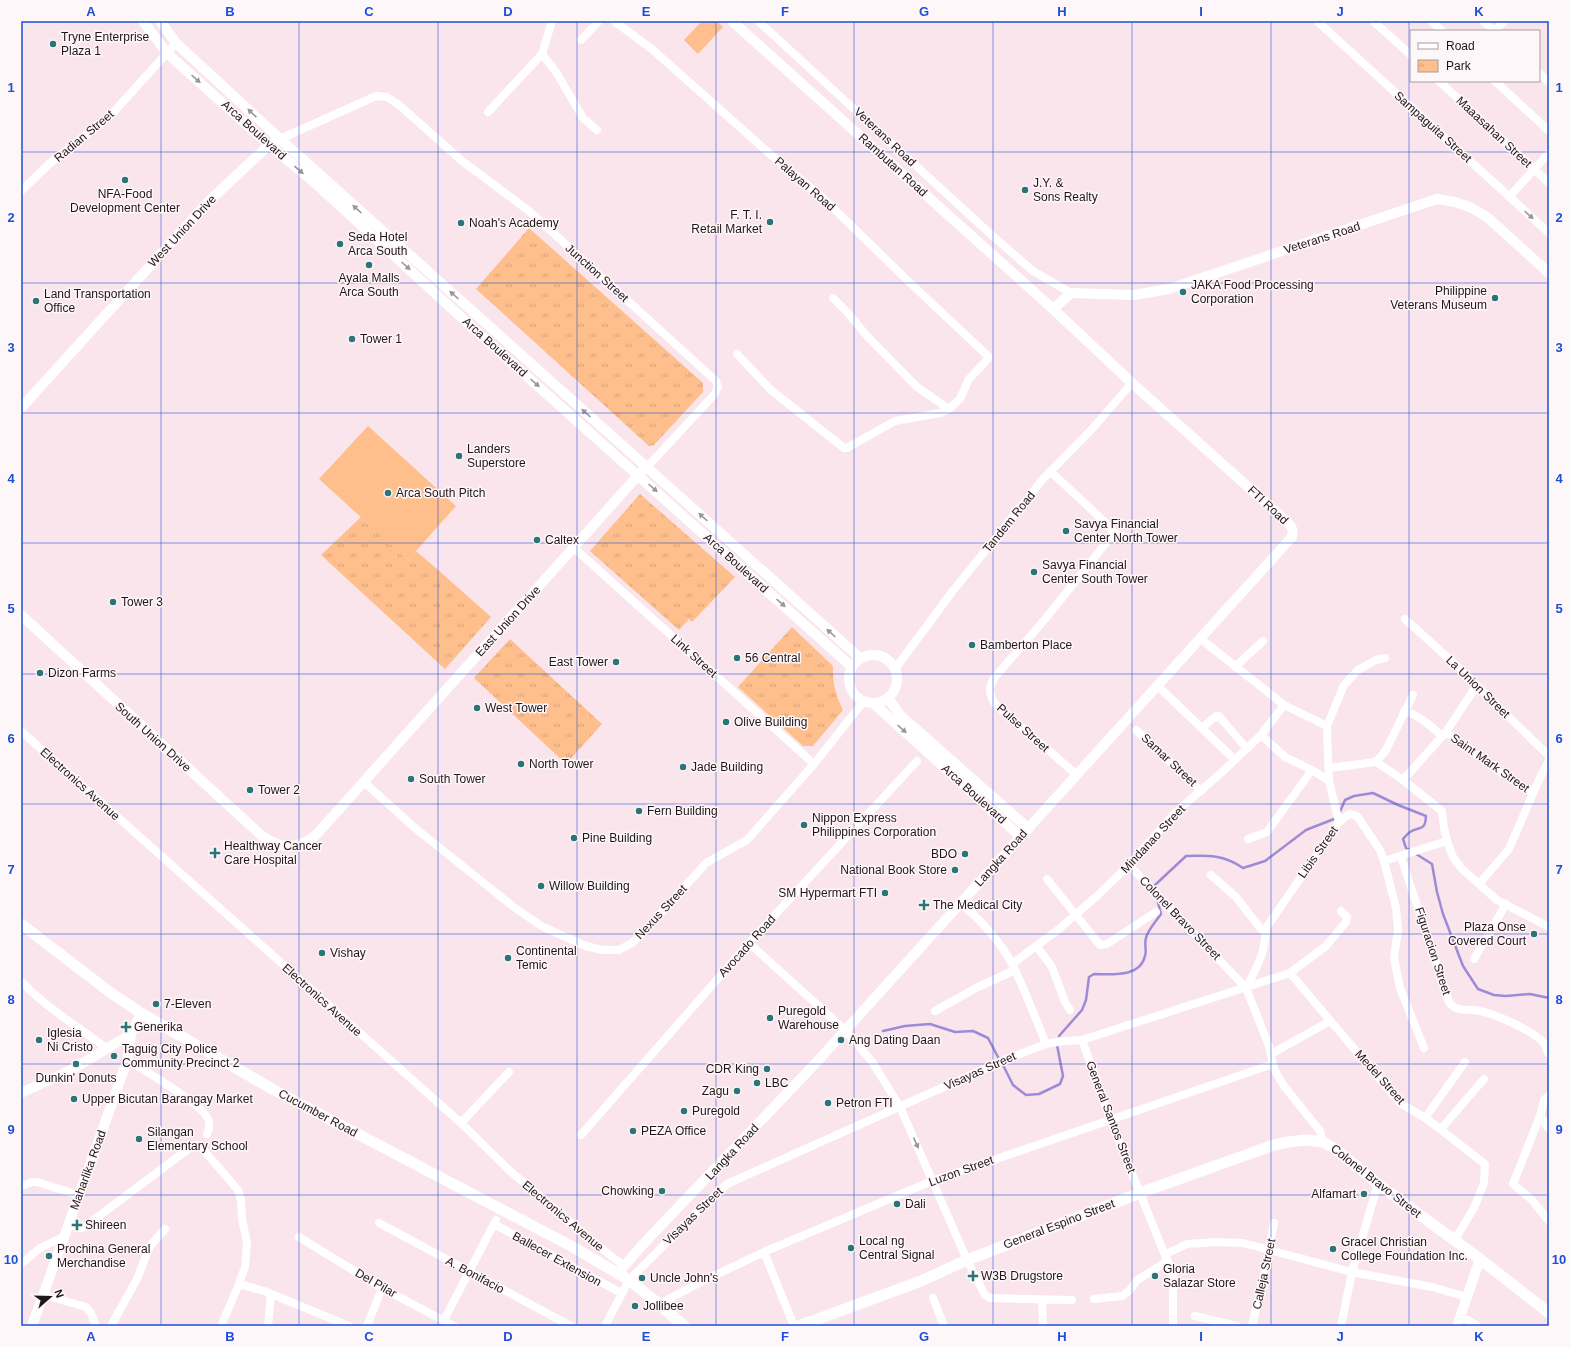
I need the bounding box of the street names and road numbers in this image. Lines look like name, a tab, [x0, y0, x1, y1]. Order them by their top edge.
street label: Sampaguita Street	[1391, 89, 1475, 166]
street label: Maaasahan Street	[1453, 93, 1535, 171]
street label: Arca Boulevard	[219, 97, 289, 163]
street label: Veterans Road	[851, 105, 919, 169]
street label: Radian Street	[51, 107, 117, 165]
street label: Rambutan Road	[856, 131, 930, 199]
street label: Palayan Road	[772, 154, 838, 214]
street label: West Union Drive	[145, 192, 219, 270]
street label: Veterans Road	[1282, 219, 1362, 257]
street label: Junction Street	[563, 241, 632, 305]
street label: Arca Boulevard	[460, 314, 530, 380]
street label: FTI Road	[1245, 483, 1291, 527]
street label: Tandem Road	[980, 489, 1038, 555]
street label: Arca Boulevard	[701, 530, 771, 596]
street label: East Union Drive	[473, 583, 544, 659]
street label: Link Street	[668, 632, 720, 681]
street label: La Union Street	[1443, 653, 1513, 721]
street label: South Union Drive	[112, 699, 194, 775]
street label: Pulse Street	[994, 701, 1052, 756]
street label: Samar Street	[1138, 731, 1200, 790]
street label: Saint Mark Street	[1448, 731, 1533, 796]
street label: Electronics Avenue	[37, 745, 123, 823]
street label: Arca Boulevard	[939, 761, 1009, 827]
street label: Mindanao Street	[1118, 802, 1189, 876]
street label: Libis Street	[1295, 823, 1341, 881]
street label: Langka Road	[972, 827, 1030, 889]
street label: Colonel Bravo Street	[1137, 873, 1224, 963]
street label: Nexus Street	[632, 881, 690, 942]
street label: Figuracion Street	[1412, 905, 1454, 997]
street label: Avocado Road	[716, 912, 778, 980]
street label: Electronics Avenue	[279, 961, 365, 1039]
street label: Medel Street	[1352, 1047, 1408, 1107]
street label: Visayas Street	[942, 1049, 1019, 1093]
street label: General Santos Street	[1083, 1059, 1139, 1176]
street label: Cucumber Road	[276, 1086, 360, 1140]
street label: Langka Road	[703, 1121, 761, 1183]
street label: Maharlika Road	[67, 1128, 109, 1212]
street label: Colonel Bravo Street	[1328, 1141, 1424, 1221]
street label: Luzon Street	[927, 1153, 996, 1189]
street label: Electronics Avenue	[519, 1178, 607, 1254]
street label: Visayas Street	[660, 1184, 726, 1248]
street label: General Espino Street	[1001, 1196, 1117, 1252]
street label: Ballecer Extension	[510, 1229, 604, 1289]
street label: Calleja Street	[1250, 1237, 1278, 1311]
street label: A. Bonifacio	[443, 1254, 507, 1296]
street label: Del Pilar	[353, 1266, 399, 1300]

